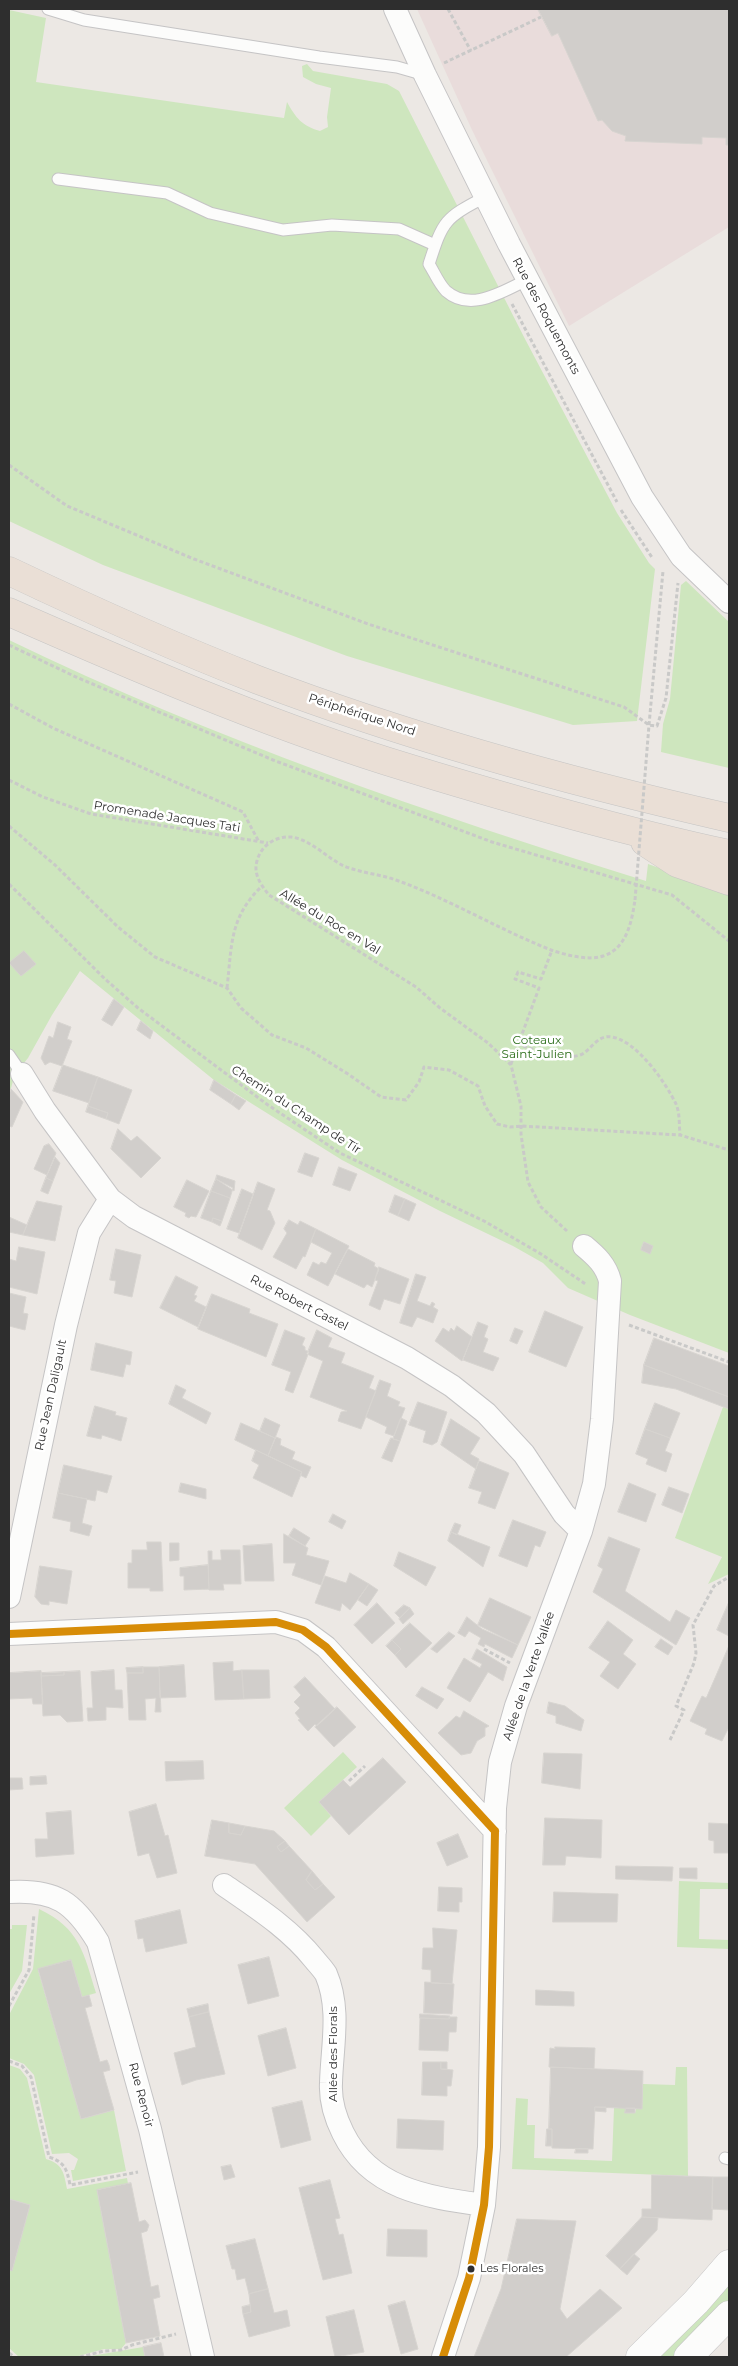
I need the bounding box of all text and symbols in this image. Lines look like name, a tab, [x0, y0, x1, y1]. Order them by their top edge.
street label: Rue des Roquemonts	[509, 255, 583, 377]
street label: Périphérique Nord	[307, 691, 417, 739]
street label: Promenade Jacques Tati	[93, 798, 241, 836]
street label: Allée du Roc en Val	[277, 886, 383, 958]
park label: Coteaux Saint-Julien	[502, 1033, 572, 1061]
street label: Chemin du Champ de Tir	[229, 1063, 363, 1157]
street label: Rue Robert Castel	[248, 1272, 350, 1334]
street label: Rue Jean Daligault	[32, 1338, 70, 1452]
street label: Allée de la Verte Vallée	[500, 1610, 558, 1742]
street label: Allée des Florals	[326, 2006, 340, 2102]
street label: Rue Renoir	[125, 2061, 157, 2129]
place label: Les Florales	[480, 2262, 544, 2276]
marker: Les Florales	[466, 2264, 476, 2274]

